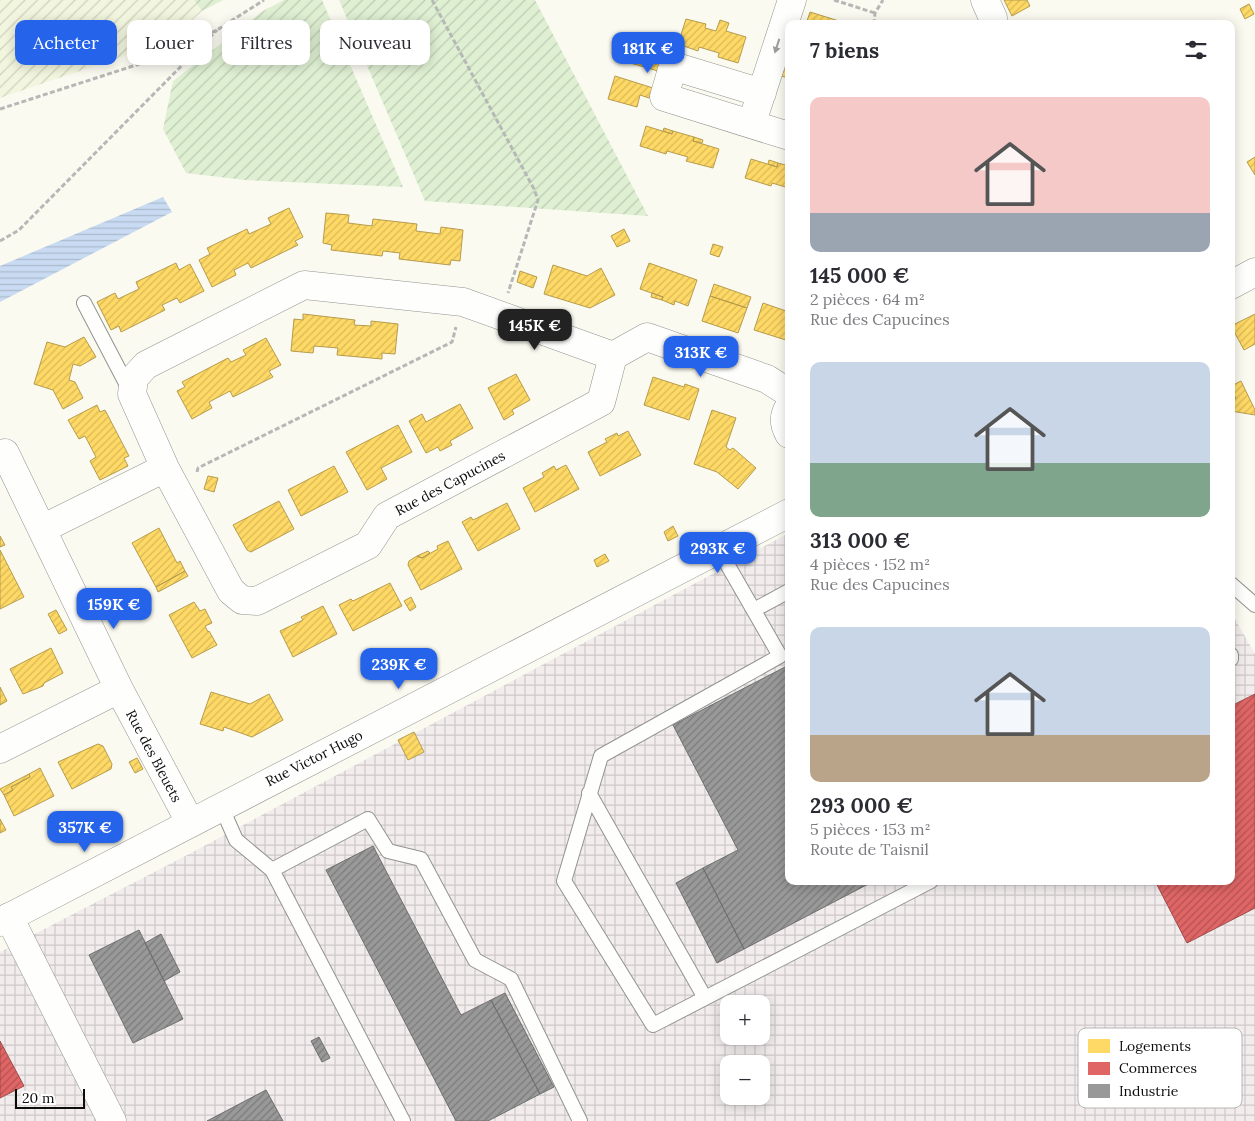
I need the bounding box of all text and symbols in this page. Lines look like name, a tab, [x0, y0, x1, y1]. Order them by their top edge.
chip: Acheter	[15, 20, 117, 65]
chip: Louer	[127, 20, 212, 65]
chip: Filtres	[222, 20, 310, 65]
chip: Nouveau	[320, 20, 430, 65]
pin: 181K €	[607, 32, 689, 74]
icon: filters	[1182, 36, 1210, 64]
text: 7 biens	[810, 37, 879, 64]
text: 181K €	[623, 38, 673, 58]
one-way arrow	[773, 39, 781, 54]
icon: home	[965, 129, 1055, 219]
text: 145 000 €	[810, 262, 909, 289]
text: 2 pièces · 64 m²	[810, 289, 925, 309]
pin: 145K €	[494, 308, 576, 351]
text: Rue des Capucines	[810, 309, 950, 329]
text: 145K €	[509, 315, 561, 335]
pin: 313K €	[660, 336, 742, 378]
text: 313K €	[675, 342, 727, 362]
icon: home	[965, 394, 1055, 484]
street label: Rue des Capucines	[392, 446, 508, 520]
text: 313 000 €	[810, 527, 910, 554]
pin: 293K €	[677, 532, 759, 574]
text: 293K €	[690, 538, 746, 558]
text: 4 pièces · 152 m²	[810, 554, 930, 574]
text: Rue des Capucines	[810, 574, 950, 594]
pin: 159K €	[73, 588, 155, 630]
text: 159K €	[88, 594, 140, 614]
pin: 239K €	[358, 648, 440, 690]
text: 239K €	[371, 654, 427, 674]
icon: home	[965, 659, 1055, 749]
street label: Rue des Bleuets	[122, 707, 186, 805]
street label: Rue Victor Hugo	[262, 726, 366, 790]
text: 293 000 €	[810, 792, 913, 819]
pin: 357K €	[44, 810, 126, 853]
text: 357K €	[58, 817, 112, 837]
text: 5 pièces · 153 m²	[810, 819, 931, 839]
text: Route de Taisnil	[810, 839, 929, 859]
map controls	[720, 995, 770, 1105]
button: +	[720, 995, 770, 1045]
legend	[1078, 1028, 1242, 1108]
text: Logements	[1119, 1037, 1191, 1055]
button: −	[720, 1055, 770, 1105]
text: Commerces	[1119, 1059, 1197, 1077]
text: Industrie	[1119, 1082, 1179, 1100]
scale bar	[15, 1086, 85, 1109]
text: 20 m	[22, 1089, 54, 1107]

